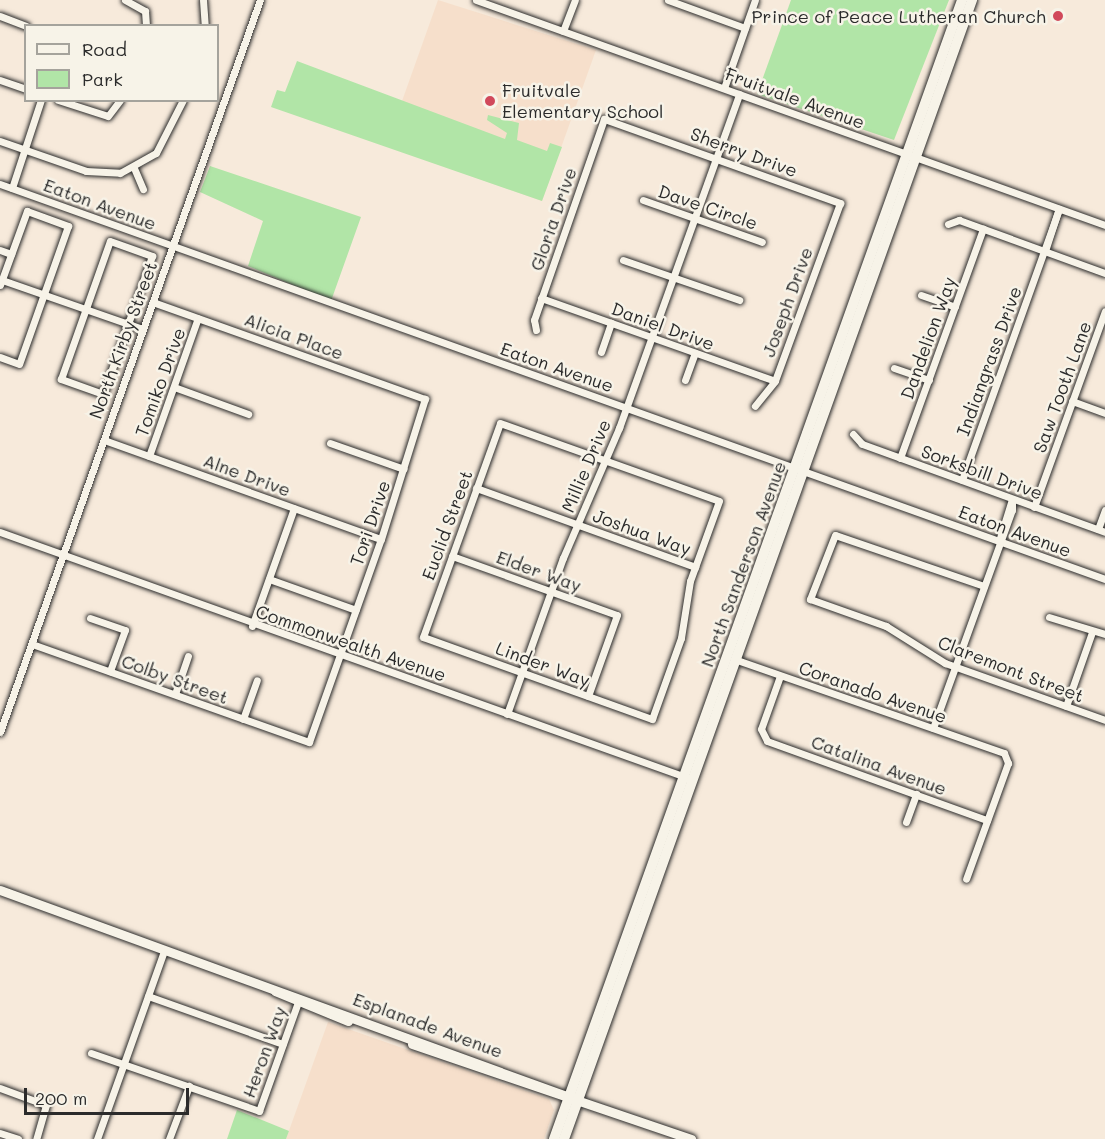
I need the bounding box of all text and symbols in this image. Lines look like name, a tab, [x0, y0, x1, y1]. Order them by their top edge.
place label: Prince of Peace Lutheran Church	[752, 5, 1046, 27]
marker: Prince of Peace Lutheran Church	[1051, 9, 1065, 23]
legend	[24, 24, 219, 102]
text: Road	[82, 37, 127, 61]
street label: Fruitvale Avenue	[722, 63, 868, 133]
text: Park	[82, 67, 123, 91]
place label: Fruitvale Elementary School	[502, 80, 663, 122]
marker: Fruitvale Elementary School	[483, 94, 497, 108]
street label: Sherry Drive	[688, 123, 800, 181]
street label: Gloria Drive	[525, 165, 581, 273]
street label: Eaton Avenue	[41, 174, 159, 234]
street label: Dave Circle	[655, 180, 761, 234]
street label: Joseph Drive	[757, 244, 817, 360]
street label: North Kirby Street	[84, 258, 162, 422]
street label: Dandelion Way	[896, 274, 960, 402]
street label: Indiangrass Drive	[952, 283, 1026, 439]
street label: Daniel Drive	[609, 297, 717, 355]
street label: Alicia Place	[241, 308, 347, 364]
street label: Saw Tooth Lane	[1028, 318, 1096, 456]
street label: Tomiko Drive	[130, 325, 190, 439]
street label: Eaton Avenue	[498, 338, 616, 396]
street label: Millie Drive	[557, 416, 615, 516]
street label: Sorksbill Drive	[918, 440, 1046, 504]
street label: Alne Drive	[200, 449, 294, 501]
street label: North Sanderson Avenue	[696, 458, 790, 670]
street label: Euclid Street	[417, 467, 477, 583]
street label: Tori Drive	[345, 478, 395, 568]
street label: Eaton Avenue	[956, 501, 1074, 561]
street label: Joshua Way	[590, 504, 694, 560]
street label: Elder Way	[494, 546, 584, 596]
street label: Commonwealth Avenue	[253, 600, 449, 686]
street label: Claremont Street	[935, 631, 1087, 707]
street label: Linder Way	[493, 637, 593, 691]
street label: Colby Street	[119, 650, 231, 708]
street label: Coranado Avenue	[796, 657, 950, 727]
street label: Catalina Avenue	[808, 730, 950, 800]
street label: Esplanade Avenue	[350, 988, 506, 1062]
street label: Heron Way	[237, 1003, 291, 1101]
scale bar	[27, 1076, 192, 1114]
text: 200 m	[35, 1086, 87, 1110]

